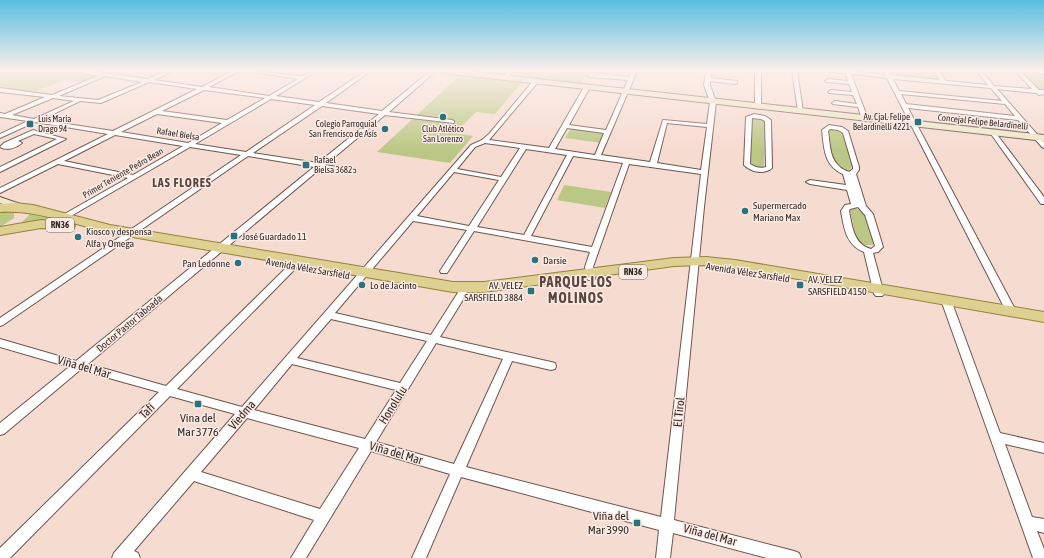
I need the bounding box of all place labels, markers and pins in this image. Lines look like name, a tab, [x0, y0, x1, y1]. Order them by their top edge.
marker: Club Atlético San Lorenzo	[438, 112, 448, 122]
place label: Av. Cjal. Felipe Belardinelli 4221	[853, 112, 910, 132]
place label: Luis María Drago 94	[38, 114, 71, 134]
marker: Av. Cjal. Felipe Belardinelli 4221	[913, 117, 923, 127]
marker: Luis María Drago 94	[25, 119, 35, 129]
place label: Colegio Parroquial San Frencisco de Asís	[309, 119, 378, 139]
marker: Colegio Parroquial San Frencisco de Asís	[380, 124, 390, 134]
place label: Club Atlético San Lorenzo	[422, 124, 464, 144]
place label: Rafael Bielsa 3682	[314, 155, 352, 175]
marker: Rafael Bielsa 3682	[301, 160, 311, 170]
place label: Supermercado Mariano Max	[753, 200, 807, 223]
marker: Supermercado Mariano Max	[740, 206, 750, 216]
place label: Kiosco y despensa Alfa y Omega	[86, 226, 152, 249]
marker: José Guardado 11	[229, 231, 239, 241]
place label: José Guardado 11	[242, 231, 307, 242]
marker: Kiosco y despensa Alfa y Omega	[73, 232, 83, 242]
marker: Darsie	[530, 255, 540, 265]
place label: Darsie	[543, 255, 567, 266]
place label: Pan Ledonne	[182, 258, 230, 269]
marker: Pan Ledonne	[233, 258, 243, 268]
place label: AV. VELEZ SARSFIELD 4150	[808, 274, 867, 297]
marker: Lo de Jacinto	[357, 280, 367, 290]
place label: Lo de Jacinto	[370, 280, 417, 291]
place label: AV. VELEZ SARSFIELD 3884	[464, 280, 523, 303]
marker: AV. VELEZ SARSFIELD 4150	[795, 280, 805, 290]
marker: AV. VELEZ SARSFIELD 3884	[526, 286, 536, 296]
marker: Vina del Mar 3776	[193, 399, 203, 409]
place label: Vina del Mar 3776	[177, 411, 219, 439]
place label: Viña del Mar 3990	[588, 509, 630, 537]
marker: Viña del Mar 3990	[632, 518, 642, 528]

